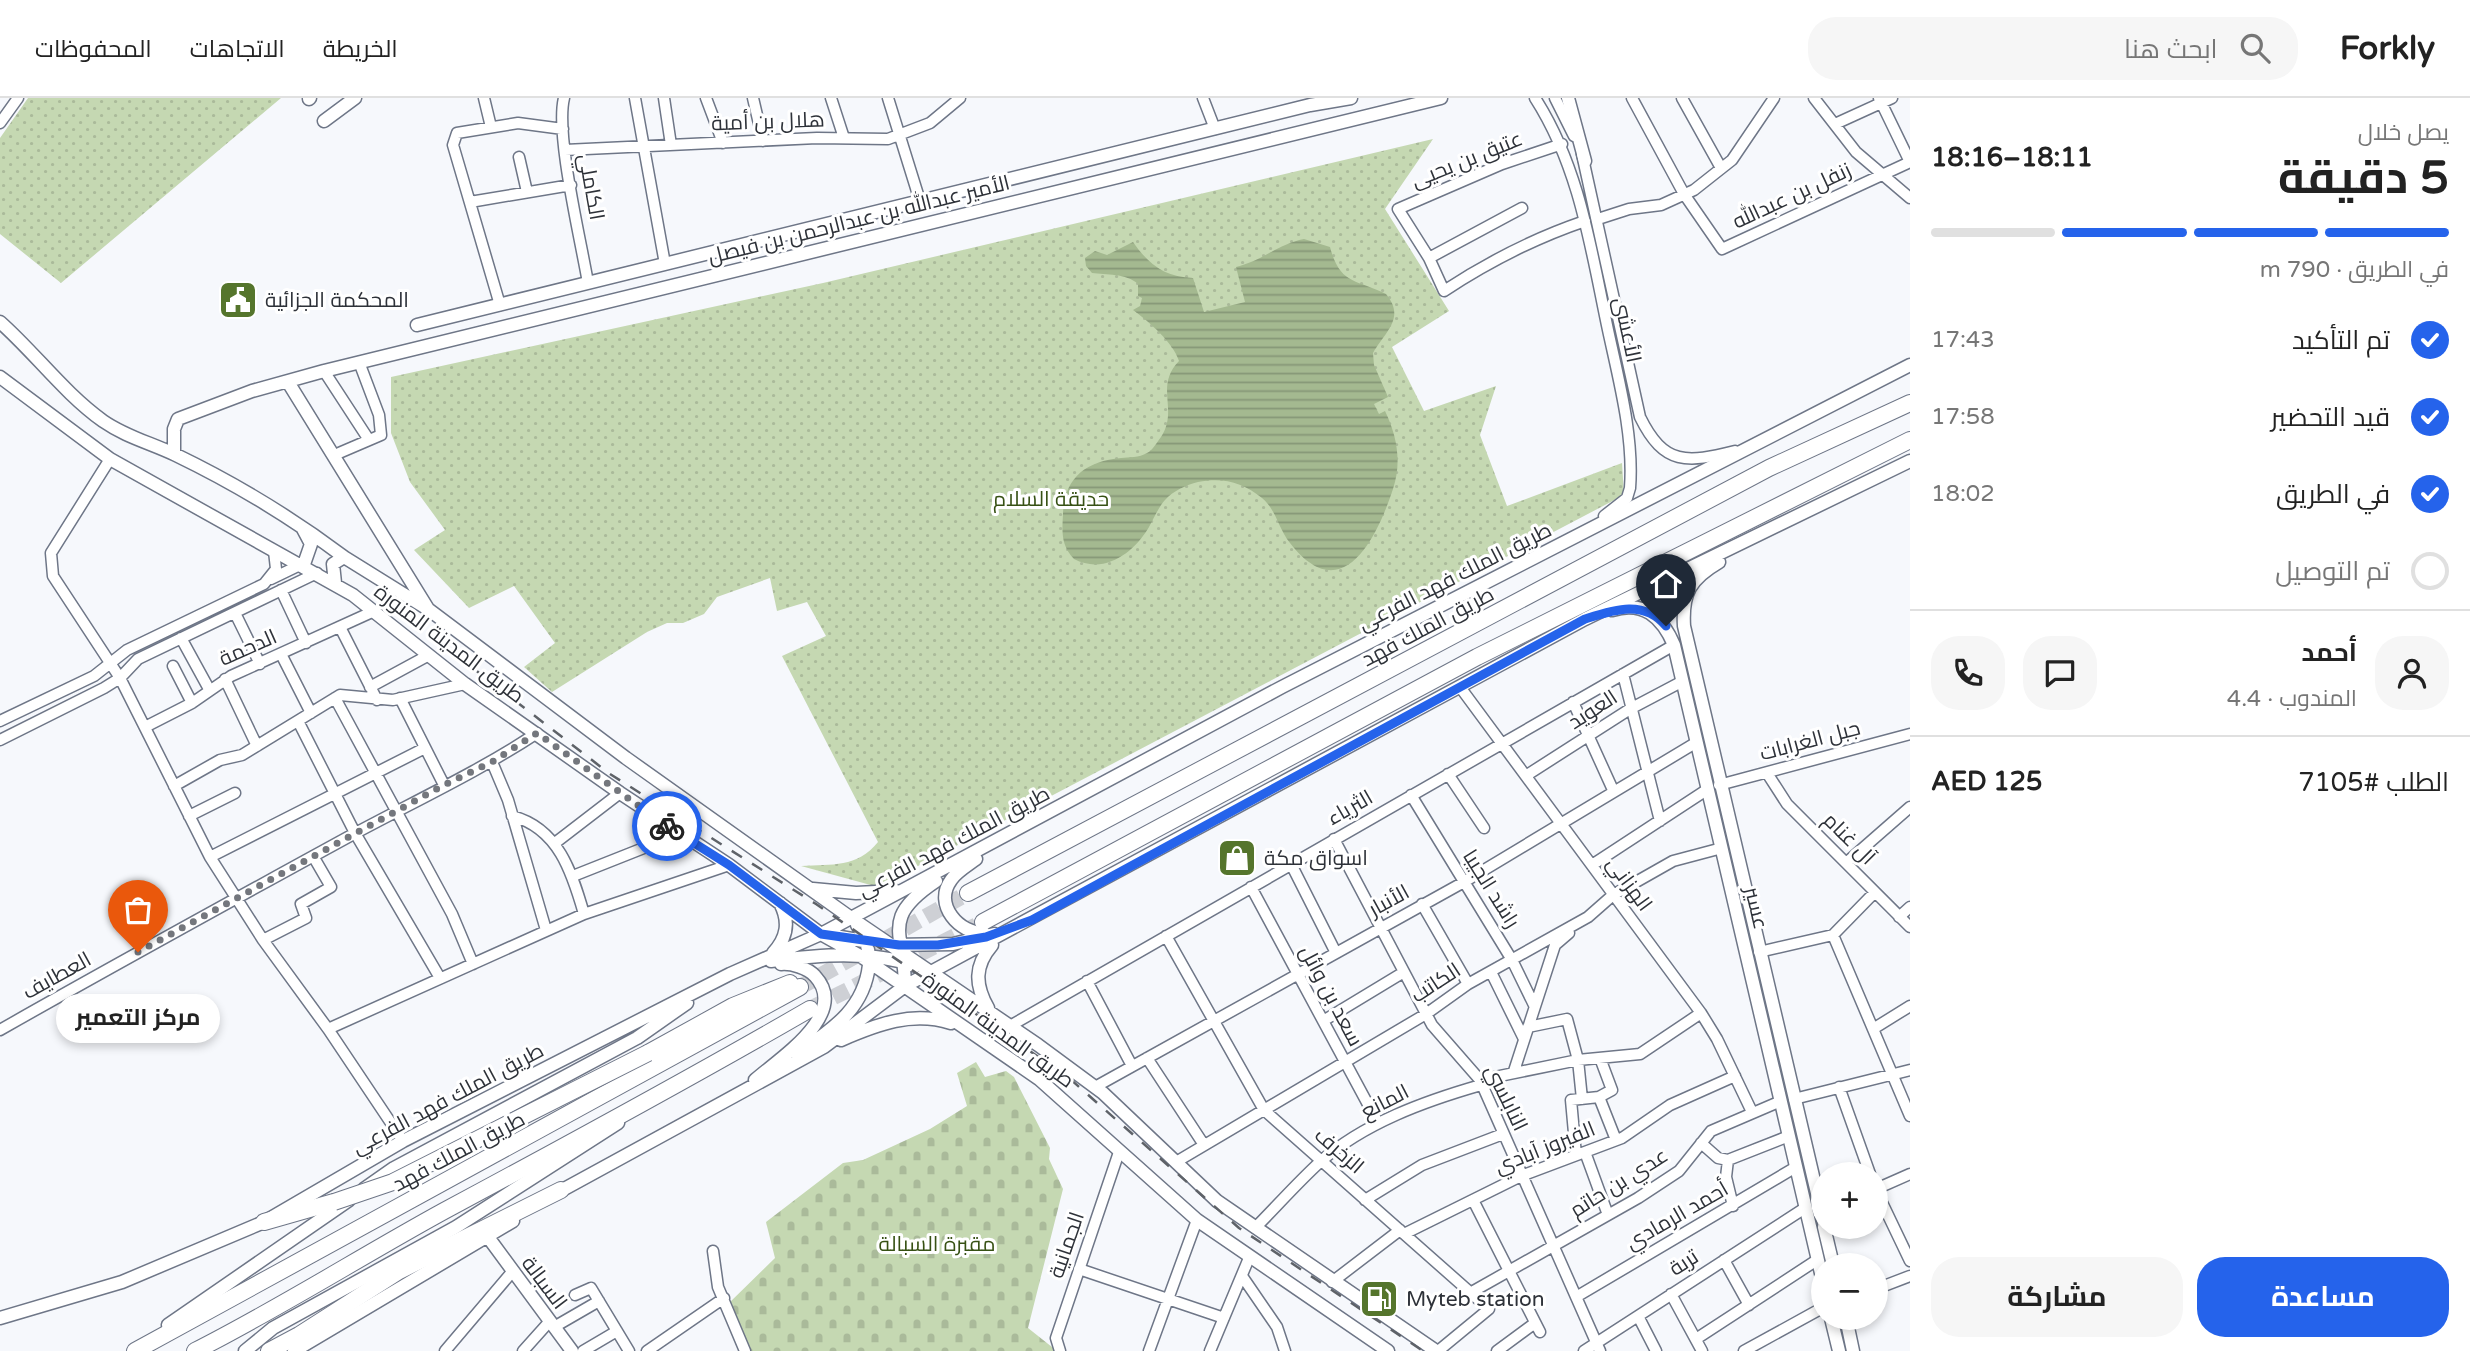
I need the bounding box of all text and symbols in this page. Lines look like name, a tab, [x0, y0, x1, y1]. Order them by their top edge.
search box	[1808, 17, 2298, 80]
icon: search	[2236, 29, 2274, 67]
text: Forkly	[2340, 29, 2435, 68]
text: ابحث هنا	[2124, 34, 2218, 65]
text: المحفوظات	[35, 35, 152, 64]
text: الاتجاهات	[190, 35, 285, 64]
text: الخريطة	[323, 35, 398, 64]
street label: هلال بن أمية	[711, 107, 825, 136]
text: يصل خلال	[2358, 119, 2449, 147]
street label: عتيق بن يحيى	[1408, 126, 1526, 194]
text: 18:11–18:16	[1931, 142, 2093, 173]
text: 5 دقيقة	[2278, 151, 2449, 206]
street label: الكاملي	[570, 152, 609, 223]
street label: زنفل بن عبدالله	[1728, 156, 1855, 234]
street label: الأمير عبدالله بن عبدالرحمن بن فيصل	[705, 168, 1013, 270]
text: في الطريق · 790 m	[2260, 256, 2449, 284]
public building icon: المحكمة الجزائية	[217, 279, 259, 321]
place label: المحكمة الجزائية	[265, 288, 409, 313]
street label: الأعشى	[1608, 295, 1646, 365]
icon: check	[2411, 321, 2449, 359]
text: تم التأكيد	[2292, 325, 2390, 356]
text: 17:43	[1931, 326, 1995, 354]
icon: check	[2411, 398, 2449, 436]
text: قيد التحضير	[2271, 402, 2390, 433]
text: 17:58	[1931, 403, 1995, 431]
icon: check	[2411, 475, 2449, 513]
text: في الطريق	[2276, 479, 2390, 510]
text: 18:02	[1931, 480, 1995, 508]
park label: حديقة السلام	[993, 487, 1109, 513]
street label: طريق الملك فهد الفرعي	[1354, 517, 1556, 637]
pin	[1636, 554, 1696, 626]
text: تم التوصيل	[2275, 556, 2390, 587]
icon: home	[1647, 565, 1685, 603]
street label: طريق المدينة المنورة	[369, 579, 529, 709]
street label: طريق الملك فهد	[1358, 582, 1498, 672]
street label: الدحمة	[215, 624, 281, 672]
button: phone	[1931, 636, 2005, 710]
button: chat	[2023, 636, 2097, 710]
button: person	[2375, 636, 2449, 710]
text: أحمد	[2301, 637, 2357, 668]
street label: العويد	[1564, 685, 1622, 735]
text: المندوب · 4.4	[2227, 685, 2357, 713]
street label: جبل الغرابات	[1757, 716, 1863, 766]
text: AED 125	[1931, 766, 2042, 797]
text: الطلب #7105	[2298, 767, 2449, 798]
street label: طريق الملك فهد الفرعي	[854, 781, 1056, 906]
street label: الثرياء	[1323, 785, 1377, 831]
courier	[632, 791, 702, 861]
icon: bike	[648, 807, 686, 845]
street label: آل غنام	[1817, 808, 1880, 871]
shop icon: اسواق مكة	[1216, 837, 1258, 879]
street label: راشد الجيبا	[1457, 845, 1525, 933]
place label: اسواق مكة	[1264, 846, 1368, 871]
street label: الهزاني	[1598, 852, 1657, 918]
pin	[108, 880, 168, 952]
street label: الأنبار	[1363, 880, 1414, 923]
street label: عسير	[1739, 883, 1773, 932]
icon: bag	[119, 891, 157, 929]
street label: سعد بن وائل	[1294, 941, 1368, 1051]
street label: العطايف	[18, 947, 96, 1005]
street label: الكاتب	[1406, 958, 1466, 1008]
street label: طريق المدينة المنورة	[917, 967, 1079, 1093]
callout: مركز التعمير	[56, 994, 220, 1043]
text: مركز التعمير	[75, 1004, 201, 1032]
street label: طريق الملك فهد الفرعي	[348, 1038, 548, 1160]
street label: النابلسي	[1478, 1061, 1533, 1136]
street label: المانع	[1357, 1079, 1414, 1126]
street label: طريق الملك فهد	[389, 1107, 529, 1197]
street label: الفيروز آبادي	[1491, 1117, 1600, 1182]
street label: الزخرف	[1309, 1123, 1369, 1179]
street label: عدي بن حاتم	[1565, 1143, 1674, 1226]
map controls	[1811, 1162, 1888, 1330]
button: +	[1811, 1162, 1888, 1239]
street label: أحمد الرمادي	[1621, 1176, 1734, 1258]
street label: الجمانية	[1044, 1209, 1090, 1281]
park label: مقبرة السبالة	[879, 1232, 995, 1257]
street label: تربة	[1665, 1244, 1704, 1282]
street label: السبالة	[516, 1252, 572, 1314]
button: −	[1811, 1253, 1888, 1330]
button: مشاركة	[1931, 1257, 2183, 1337]
button: مساعدة	[2197, 1257, 2449, 1337]
fuel station icon: Myteb station	[1358, 1278, 1400, 1320]
place label: Myteb station	[1406, 1287, 1545, 1312]

